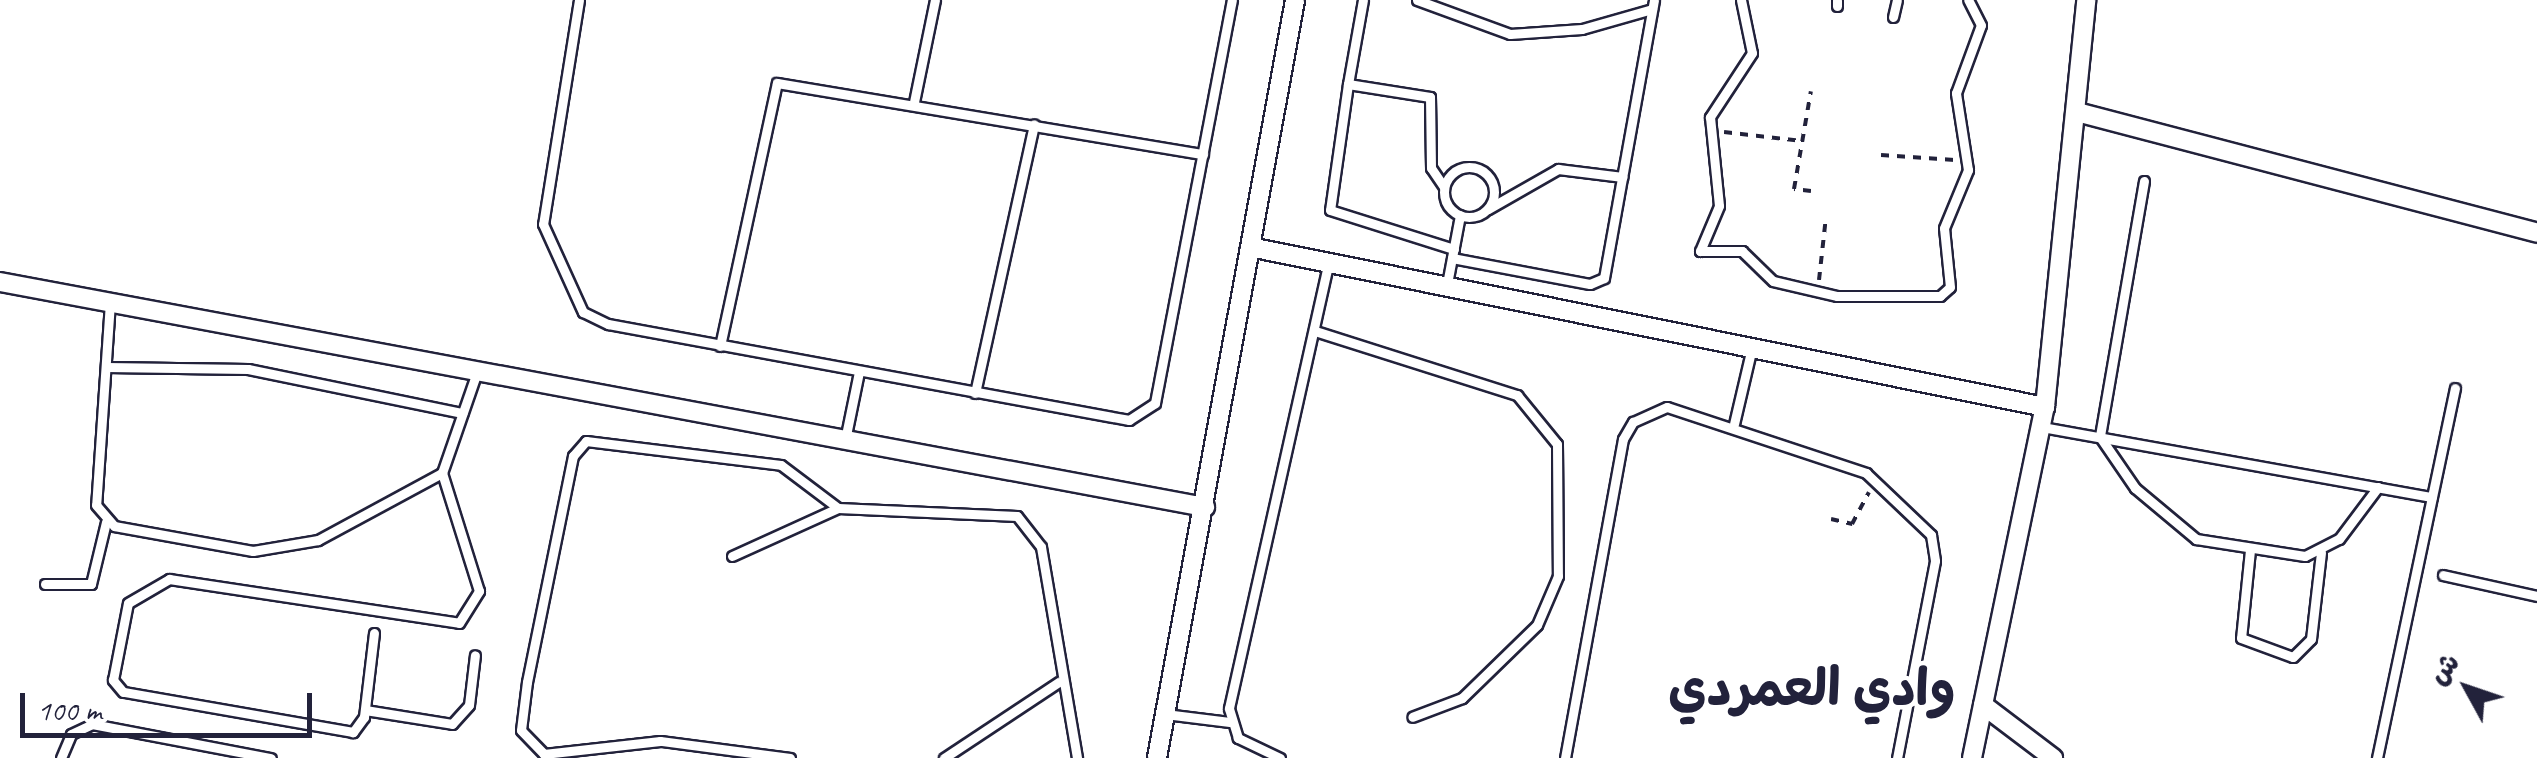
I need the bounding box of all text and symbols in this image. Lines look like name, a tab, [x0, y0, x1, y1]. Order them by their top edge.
north arrow	[2417, 638, 2517, 738]
text: ش	[2420, 645, 2467, 691]
district label: وادي العمردي	[1668, 658, 1956, 720]
scale bar	[25, 673, 318, 735]
text: 100 m	[37, 691, 102, 729]

